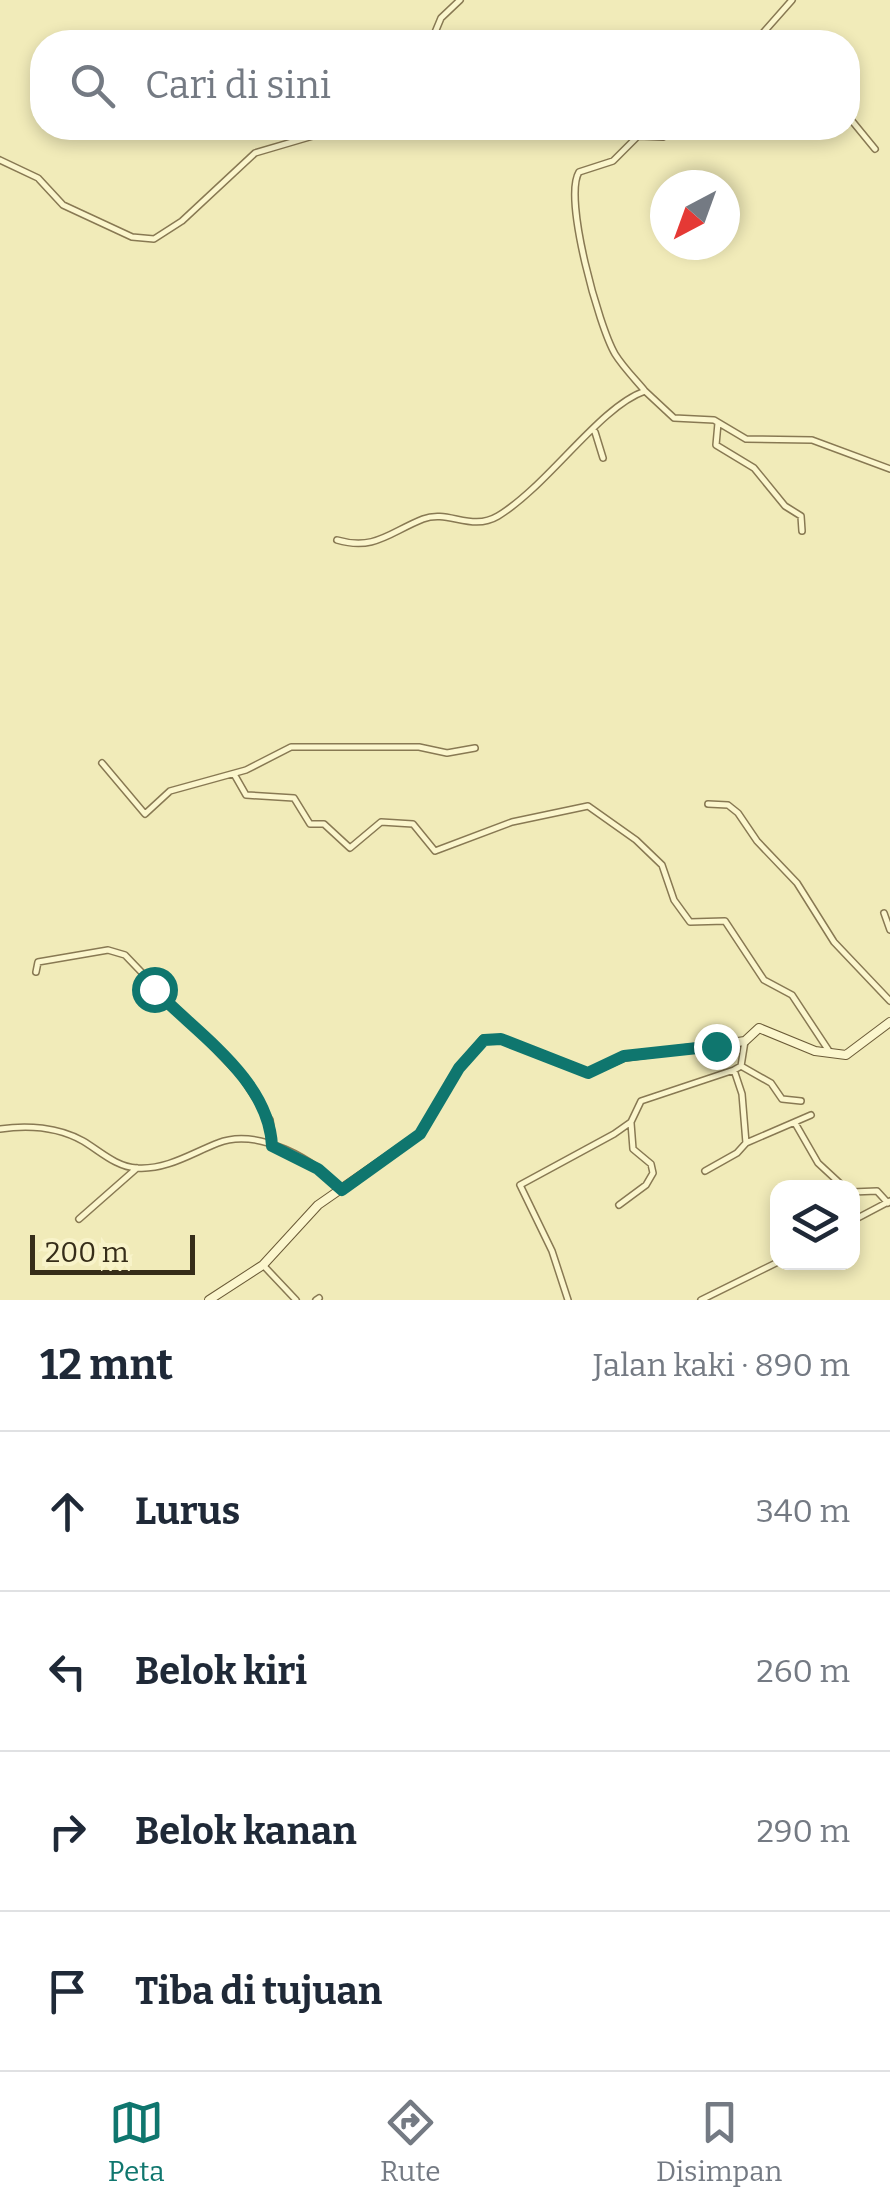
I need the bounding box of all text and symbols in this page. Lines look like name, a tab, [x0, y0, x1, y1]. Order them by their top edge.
search box	[30, 30, 860, 140]
icon: search	[65, 58, 120, 113]
text: Cari di sini	[145, 62, 331, 108]
north arrow	[650, 170, 740, 260]
route start	[132, 967, 178, 1013]
route end	[694, 1024, 740, 1070]
map controls	[770, 1180, 860, 1270]
button: layers	[770, 1180, 860, 1270]
scale bar	[30, 1230, 195, 1274]
text: 200 m	[45, 1236, 128, 1269]
text: 12 mnt	[40, 1340, 173, 1390]
text: Jalan kaki · 890 m	[593, 1346, 850, 1384]
icon: ahead	[40, 1484, 95, 1539]
text: Lurus	[135, 1488, 240, 1534]
text: 340 m	[756, 1492, 850, 1530]
icon: left	[40, 1644, 95, 1699]
text: Belok kiri	[135, 1648, 307, 1694]
text: 260 m	[756, 1652, 850, 1690]
icon: right	[40, 1804, 95, 1859]
text: Belok kanan	[135, 1808, 357, 1854]
text: 290 m	[756, 1812, 850, 1850]
icon: arrive	[40, 1964, 95, 2019]
text: Tiba di tujuan	[135, 1968, 382, 2014]
tab: Peta	[108, 2095, 165, 2188]
tab: Rute	[380, 2095, 440, 2188]
tab: Disimpan	[656, 2095, 782, 2188]

